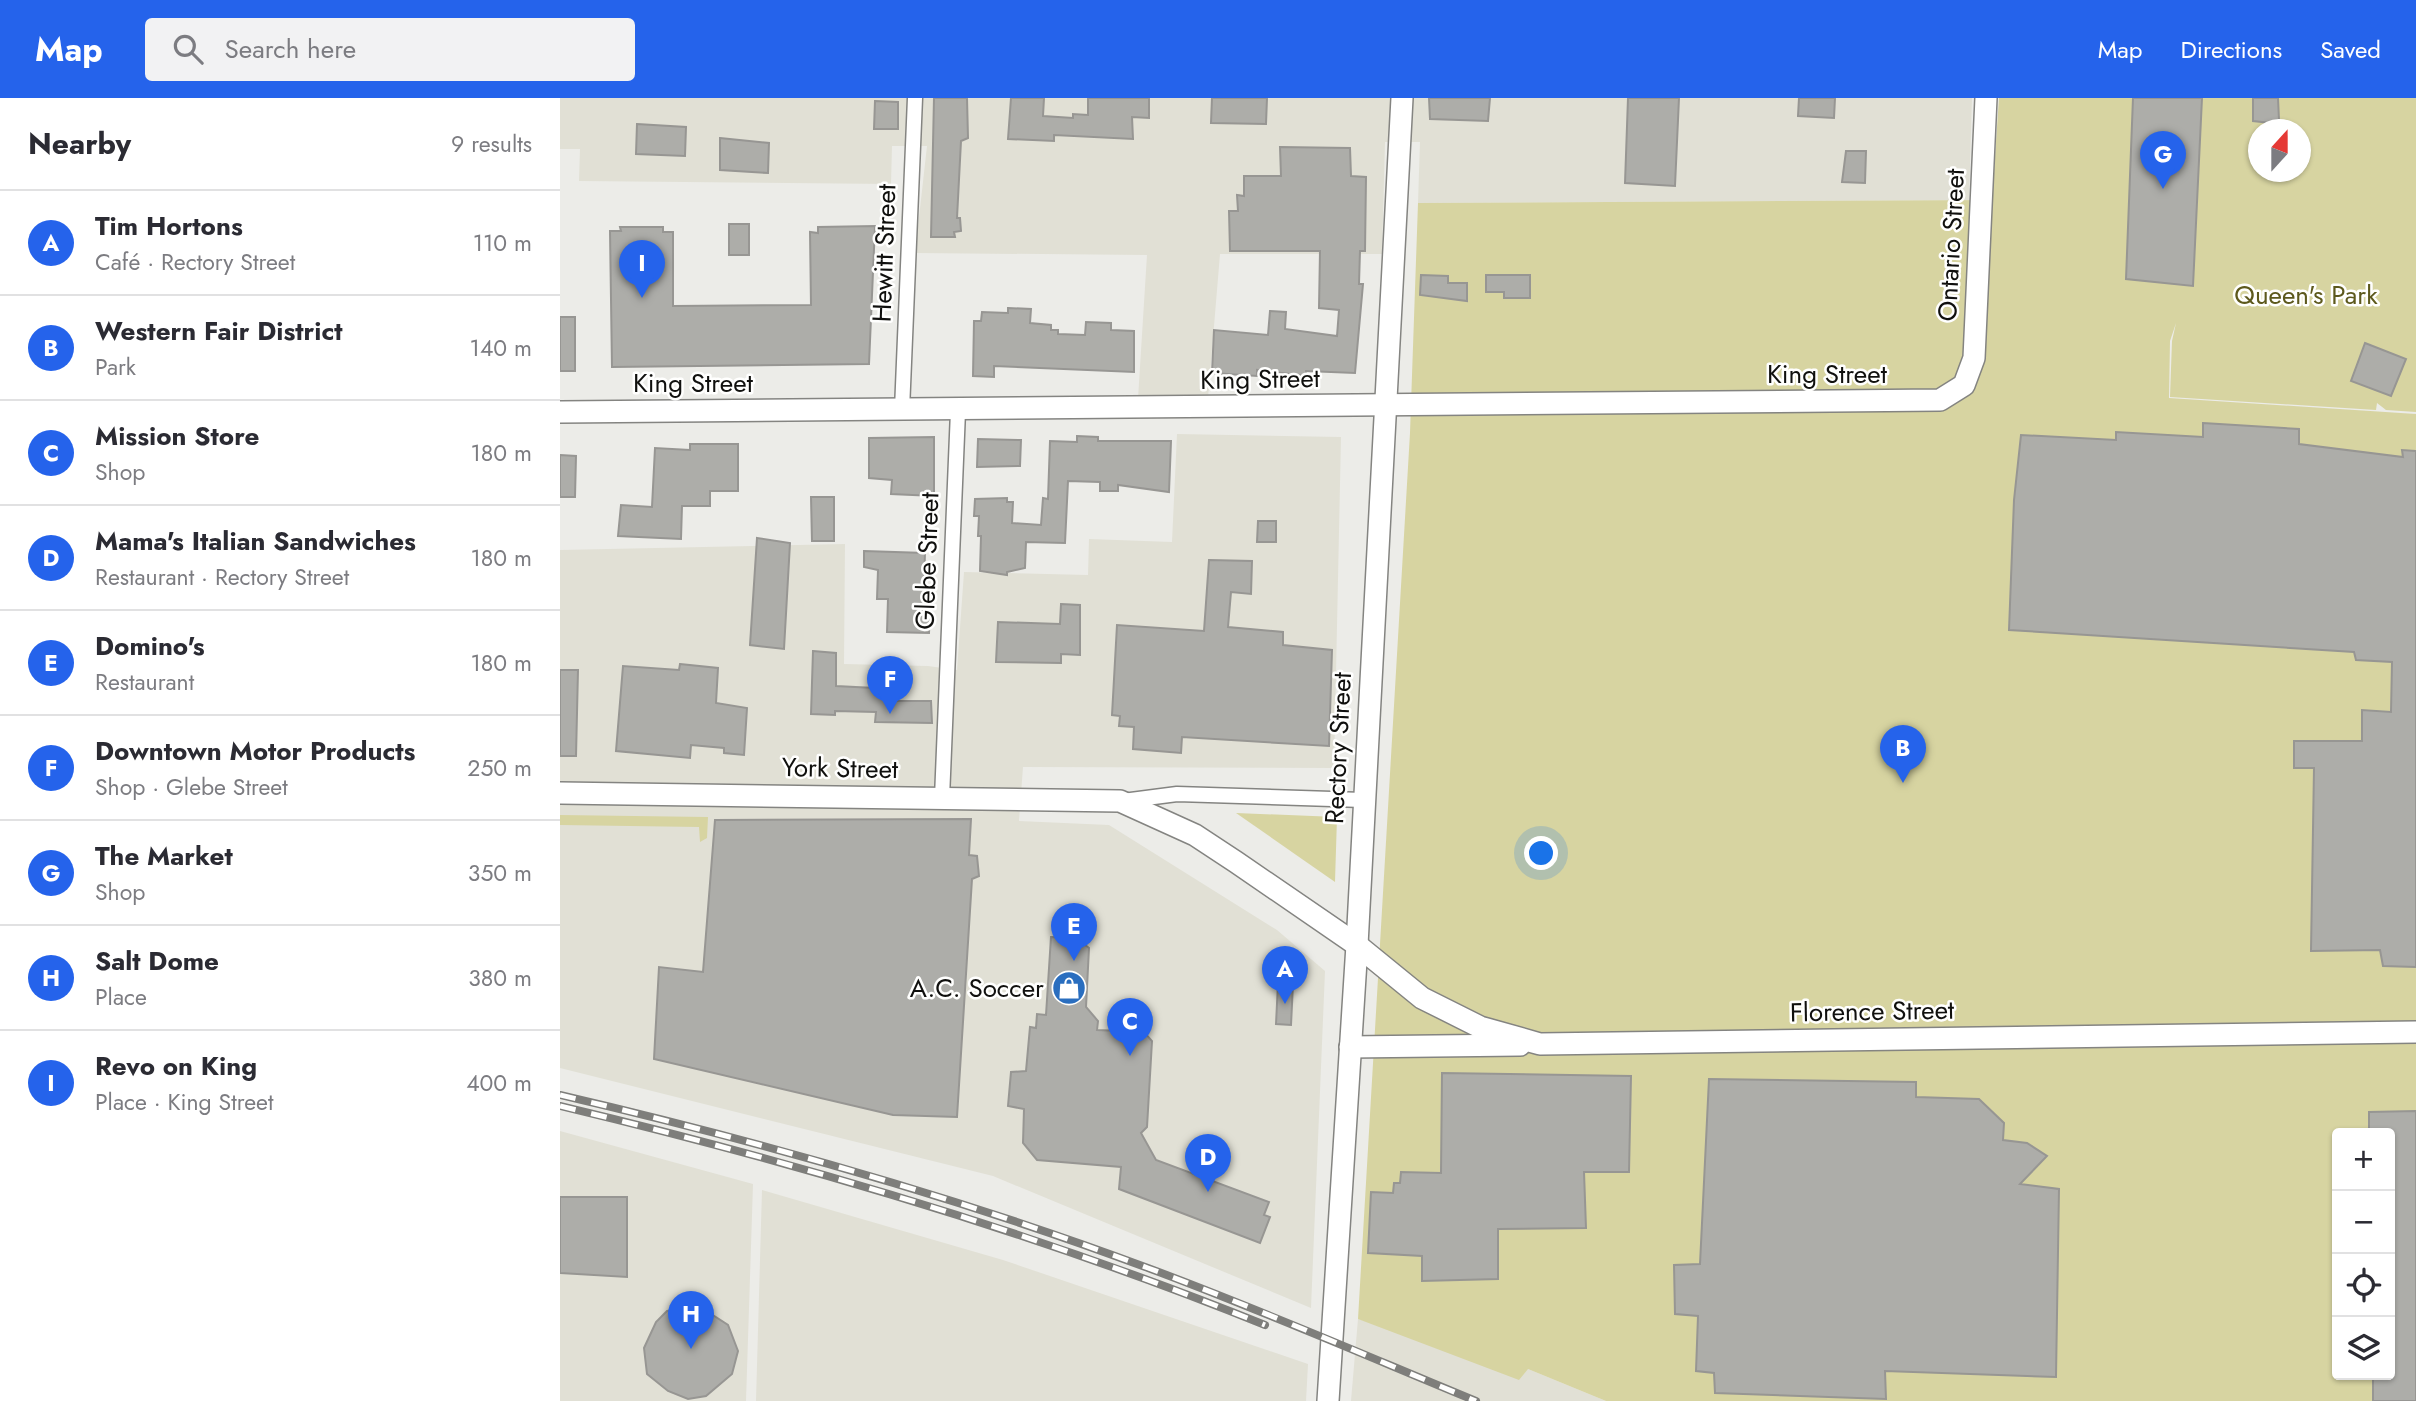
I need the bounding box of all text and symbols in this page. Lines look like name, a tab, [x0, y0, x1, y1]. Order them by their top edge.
search box	[145, 18, 635, 81]
text: Map	[35, 26, 103, 73]
icon: search	[169, 30, 207, 68]
text: Search here	[225, 30, 356, 68]
text: Map	[2098, 32, 2143, 67]
text: Directions	[2181, 32, 2282, 67]
text: Saved	[2320, 32, 2381, 67]
north arrow	[2248, 119, 2311, 182]
text: Nearby	[28, 122, 131, 165]
text: 9 results	[451, 127, 532, 161]
pin: G	[2140, 131, 2186, 189]
street label: Ontario Street	[1928, 167, 1974, 322]
street label: Hewitt Street	[863, 182, 905, 323]
text: Tim Hortons	[95, 207, 243, 245]
text: A	[43, 226, 59, 260]
text: 110 m	[473, 226, 532, 260]
pin: I	[619, 240, 665, 298]
text: Café · Rectory Street	[95, 245, 295, 279]
park label: Queen's Park	[2234, 276, 2378, 314]
text: Western Fair District	[95, 312, 343, 350]
text: B	[43, 331, 59, 365]
text: 140 m	[470, 331, 532, 365]
text: Park	[95, 350, 136, 384]
street label: King Street	[1767, 355, 1888, 393]
street label: King Street	[1200, 359, 1321, 399]
street label: King Street	[633, 364, 754, 402]
text: Mission Store	[95, 417, 259, 455]
text: C	[43, 436, 59, 470]
text: 180 m	[470, 436, 532, 470]
text: Shop	[95, 455, 145, 489]
street label: Glebe Street	[906, 491, 948, 630]
text: Mama's Italian Sandwiches	[95, 522, 416, 560]
text: D	[43, 541, 59, 575]
text: 180 m	[470, 541, 532, 575]
text: Restaurant · Rectory Street	[95, 560, 349, 594]
text: Domino's	[95, 627, 205, 665]
text: E	[44, 646, 58, 680]
text: 180 m	[470, 646, 532, 680]
pin: F	[867, 656, 913, 714]
text: Restaurant	[95, 665, 194, 699]
street label: Rectory Street	[1315, 670, 1361, 825]
pin: B	[1880, 725, 1926, 783]
text: Downtown Motor Products	[95, 732, 415, 770]
street label: York Street	[781, 748, 899, 788]
text: F	[45, 751, 57, 785]
text: 250 m	[467, 751, 532, 785]
text: Shop · Glebe Street	[95, 770, 288, 804]
your location	[1524, 836, 1558, 870]
text: The Market	[95, 837, 233, 875]
text: G	[42, 856, 60, 890]
text: 350 m	[468, 856, 532, 890]
text: Shop	[95, 875, 145, 909]
pin: E	[1051, 903, 1097, 961]
text: Salt Dome	[95, 942, 219, 980]
pin: A	[1262, 946, 1308, 1004]
text: H	[42, 961, 60, 995]
text: 380 m	[468, 961, 532, 995]
place label: A.C. Soccer	[910, 969, 1044, 1007]
shop icon: A.C. Soccer	[1050, 969, 1088, 1007]
text: Place	[95, 980, 147, 1014]
street label: Florence Street	[1789, 991, 1955, 1031]
pin: C	[1107, 998, 1153, 1056]
text: Revo on King	[95, 1047, 257, 1085]
text: I	[47, 1066, 55, 1100]
text: 400 m	[466, 1066, 532, 1100]
text: Place · King Street	[95, 1085, 273, 1119]
map controls	[2332, 1128, 2395, 1380]
button: +	[2332, 1128, 2395, 1191]
pin: D	[1185, 1134, 1231, 1192]
button: −	[2332, 1191, 2395, 1254]
button: locate	[2332, 1254, 2395, 1317]
pin: H	[668, 1291, 714, 1349]
button: layers	[2332, 1317, 2395, 1380]

